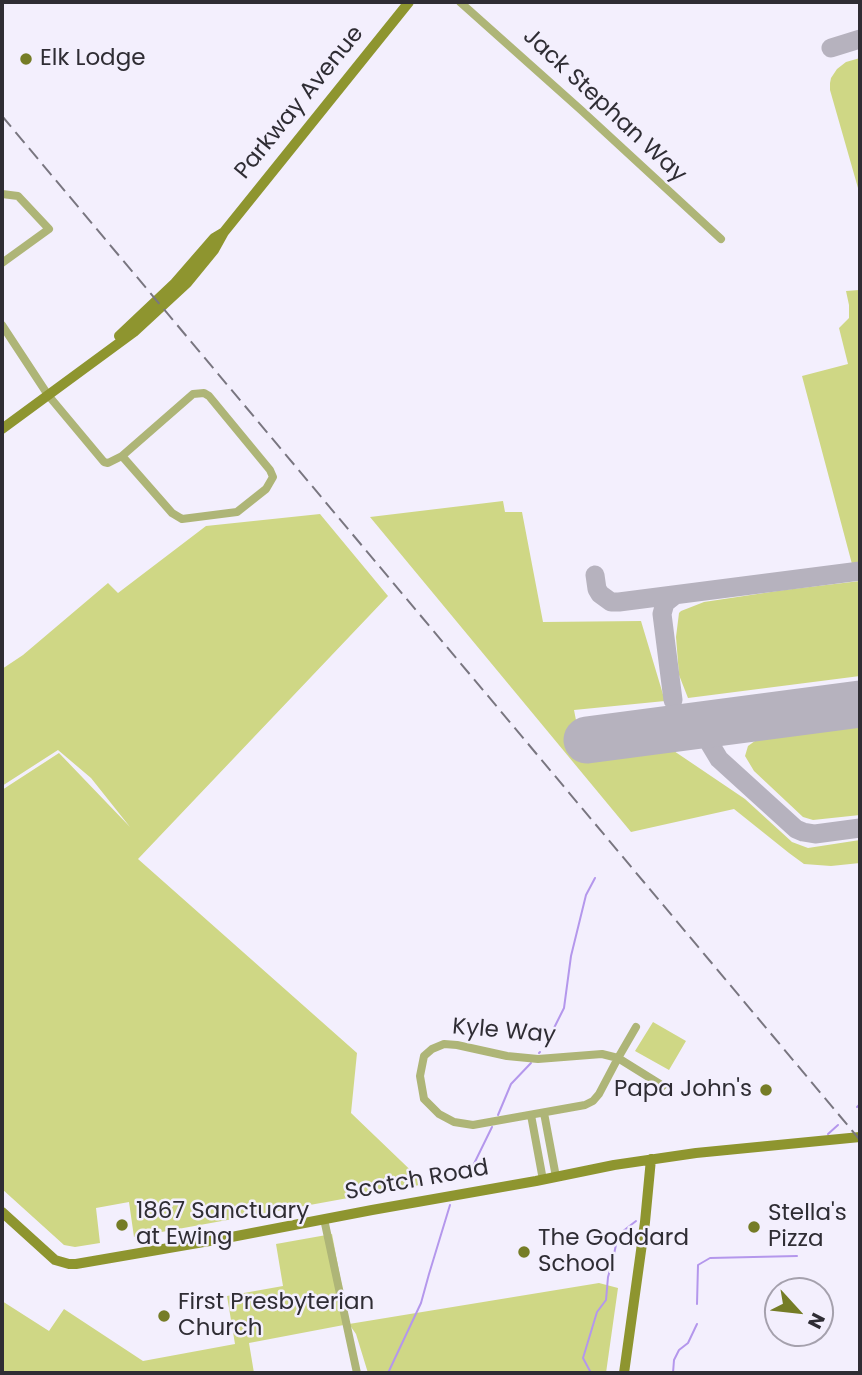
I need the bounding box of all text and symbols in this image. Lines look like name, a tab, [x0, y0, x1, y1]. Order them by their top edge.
street label: Parkway Avenue	[230, 21, 370, 185]
street label: Jack Stephan Way	[517, 23, 691, 189]
place label: Elk Lodge	[40, 45, 145, 73]
marker: Elk Lodge	[18, 51, 34, 67]
street label: Kyle Way	[451, 1014, 557, 1050]
place label: Papa John's	[614, 1076, 752, 1104]
marker: Papa John's	[758, 1082, 774, 1098]
street label: Scotch Road	[343, 1155, 491, 1207]
place label: 1867 Sanctuary at Ewing	[136, 1198, 309, 1252]
place label: Stella's Pizza	[768, 1200, 847, 1254]
marker: 1867 Sanctuary at Ewing	[114, 1217, 130, 1233]
marker: Stella's Pizza	[746, 1219, 762, 1235]
place label: The Goddard School	[538, 1225, 689, 1279]
marker: The Goddard School	[516, 1244, 532, 1260]
north arrow	[764, 1277, 834, 1347]
place label: First Presbyterian Church	[178, 1289, 374, 1343]
marker: First Presbyterian Church	[156, 1308, 172, 1324]
text: N	[801, 1308, 832, 1333]

